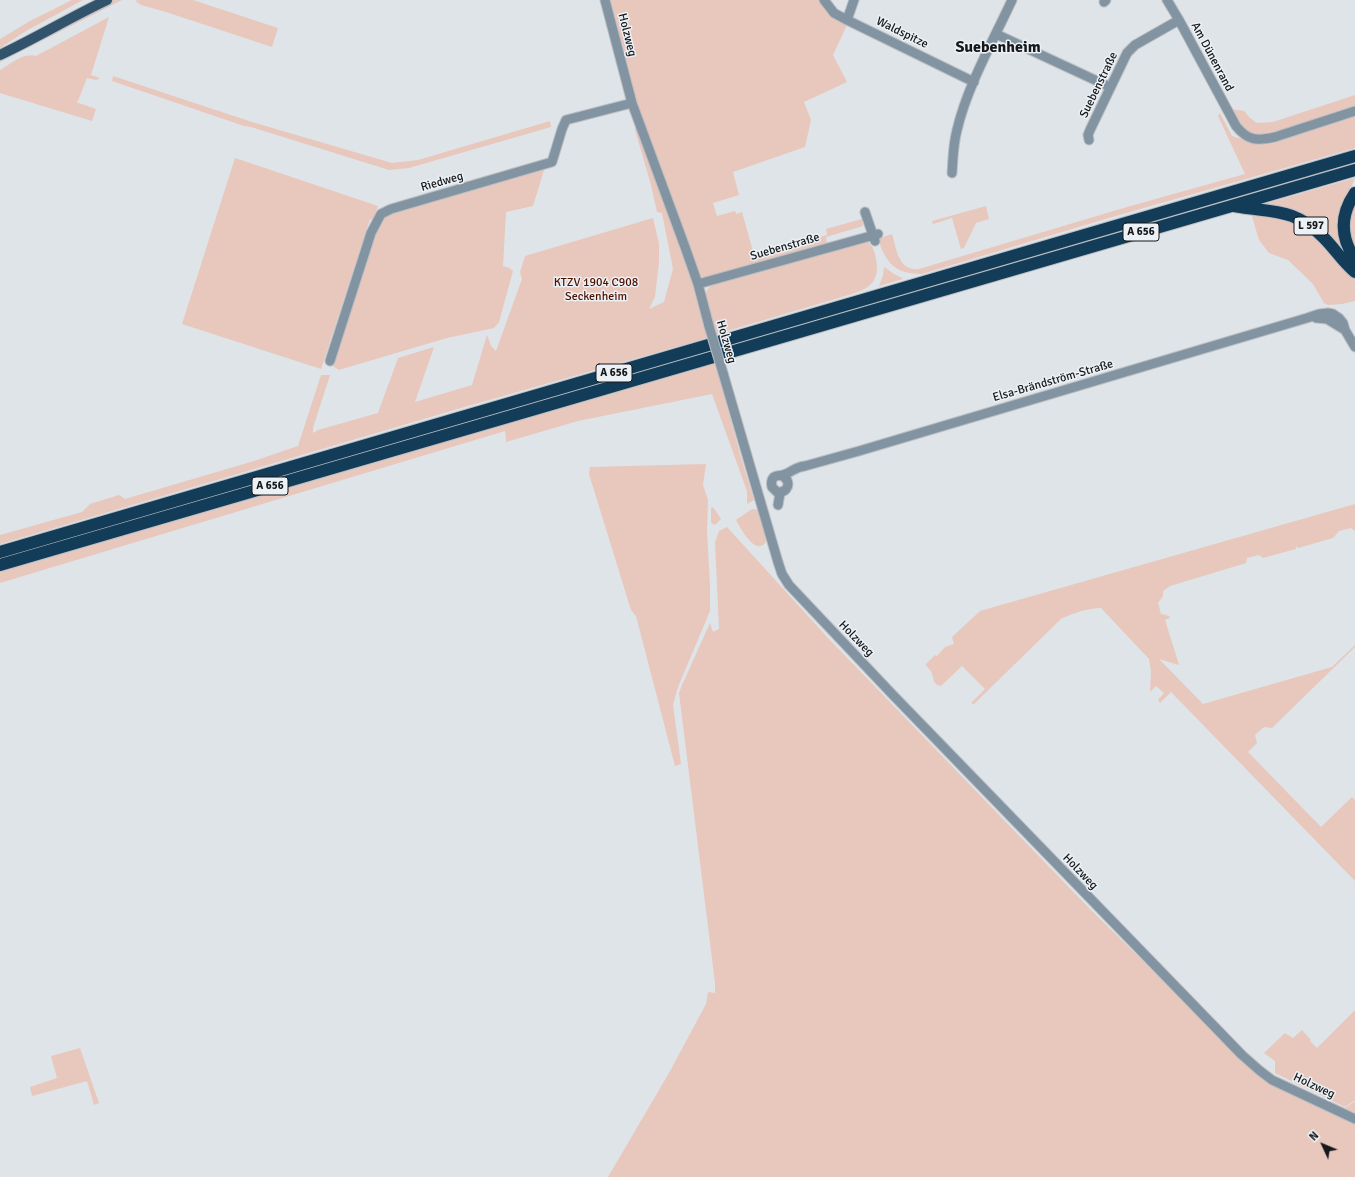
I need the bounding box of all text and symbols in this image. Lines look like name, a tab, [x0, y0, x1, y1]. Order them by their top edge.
street label: Holzweg	[615, 12, 639, 58]
street label: Waldspitze	[874, 14, 930, 52]
street label: Am Dünenrand	[1188, 20, 1236, 94]
district label: Suebenheim	[955, 38, 1041, 58]
street label: Suebenstraße	[1077, 50, 1121, 120]
street label: Riedweg	[419, 169, 465, 195]
road number: L 597	[1294, 217, 1328, 235]
road number: A 656	[1123, 223, 1159, 241]
street label: Suebenstraße	[749, 230, 821, 264]
park label: KTZV 1904 C908 Seckenheim	[554, 276, 638, 304]
street label: Holzweg	[713, 319, 739, 365]
street label: Elsa-Brändström-Straße	[991, 357, 1115, 405]
road number: A 656	[596, 364, 632, 382]
road number: A 656	[252, 477, 288, 495]
street label: Holzweg	[835, 618, 877, 660]
street label: Holzweg	[1059, 851, 1101, 893]
street label: Holzweg	[1291, 1070, 1337, 1102]
north arrow	[1303, 1125, 1343, 1165]
text: N	[1307, 1129, 1321, 1144]

